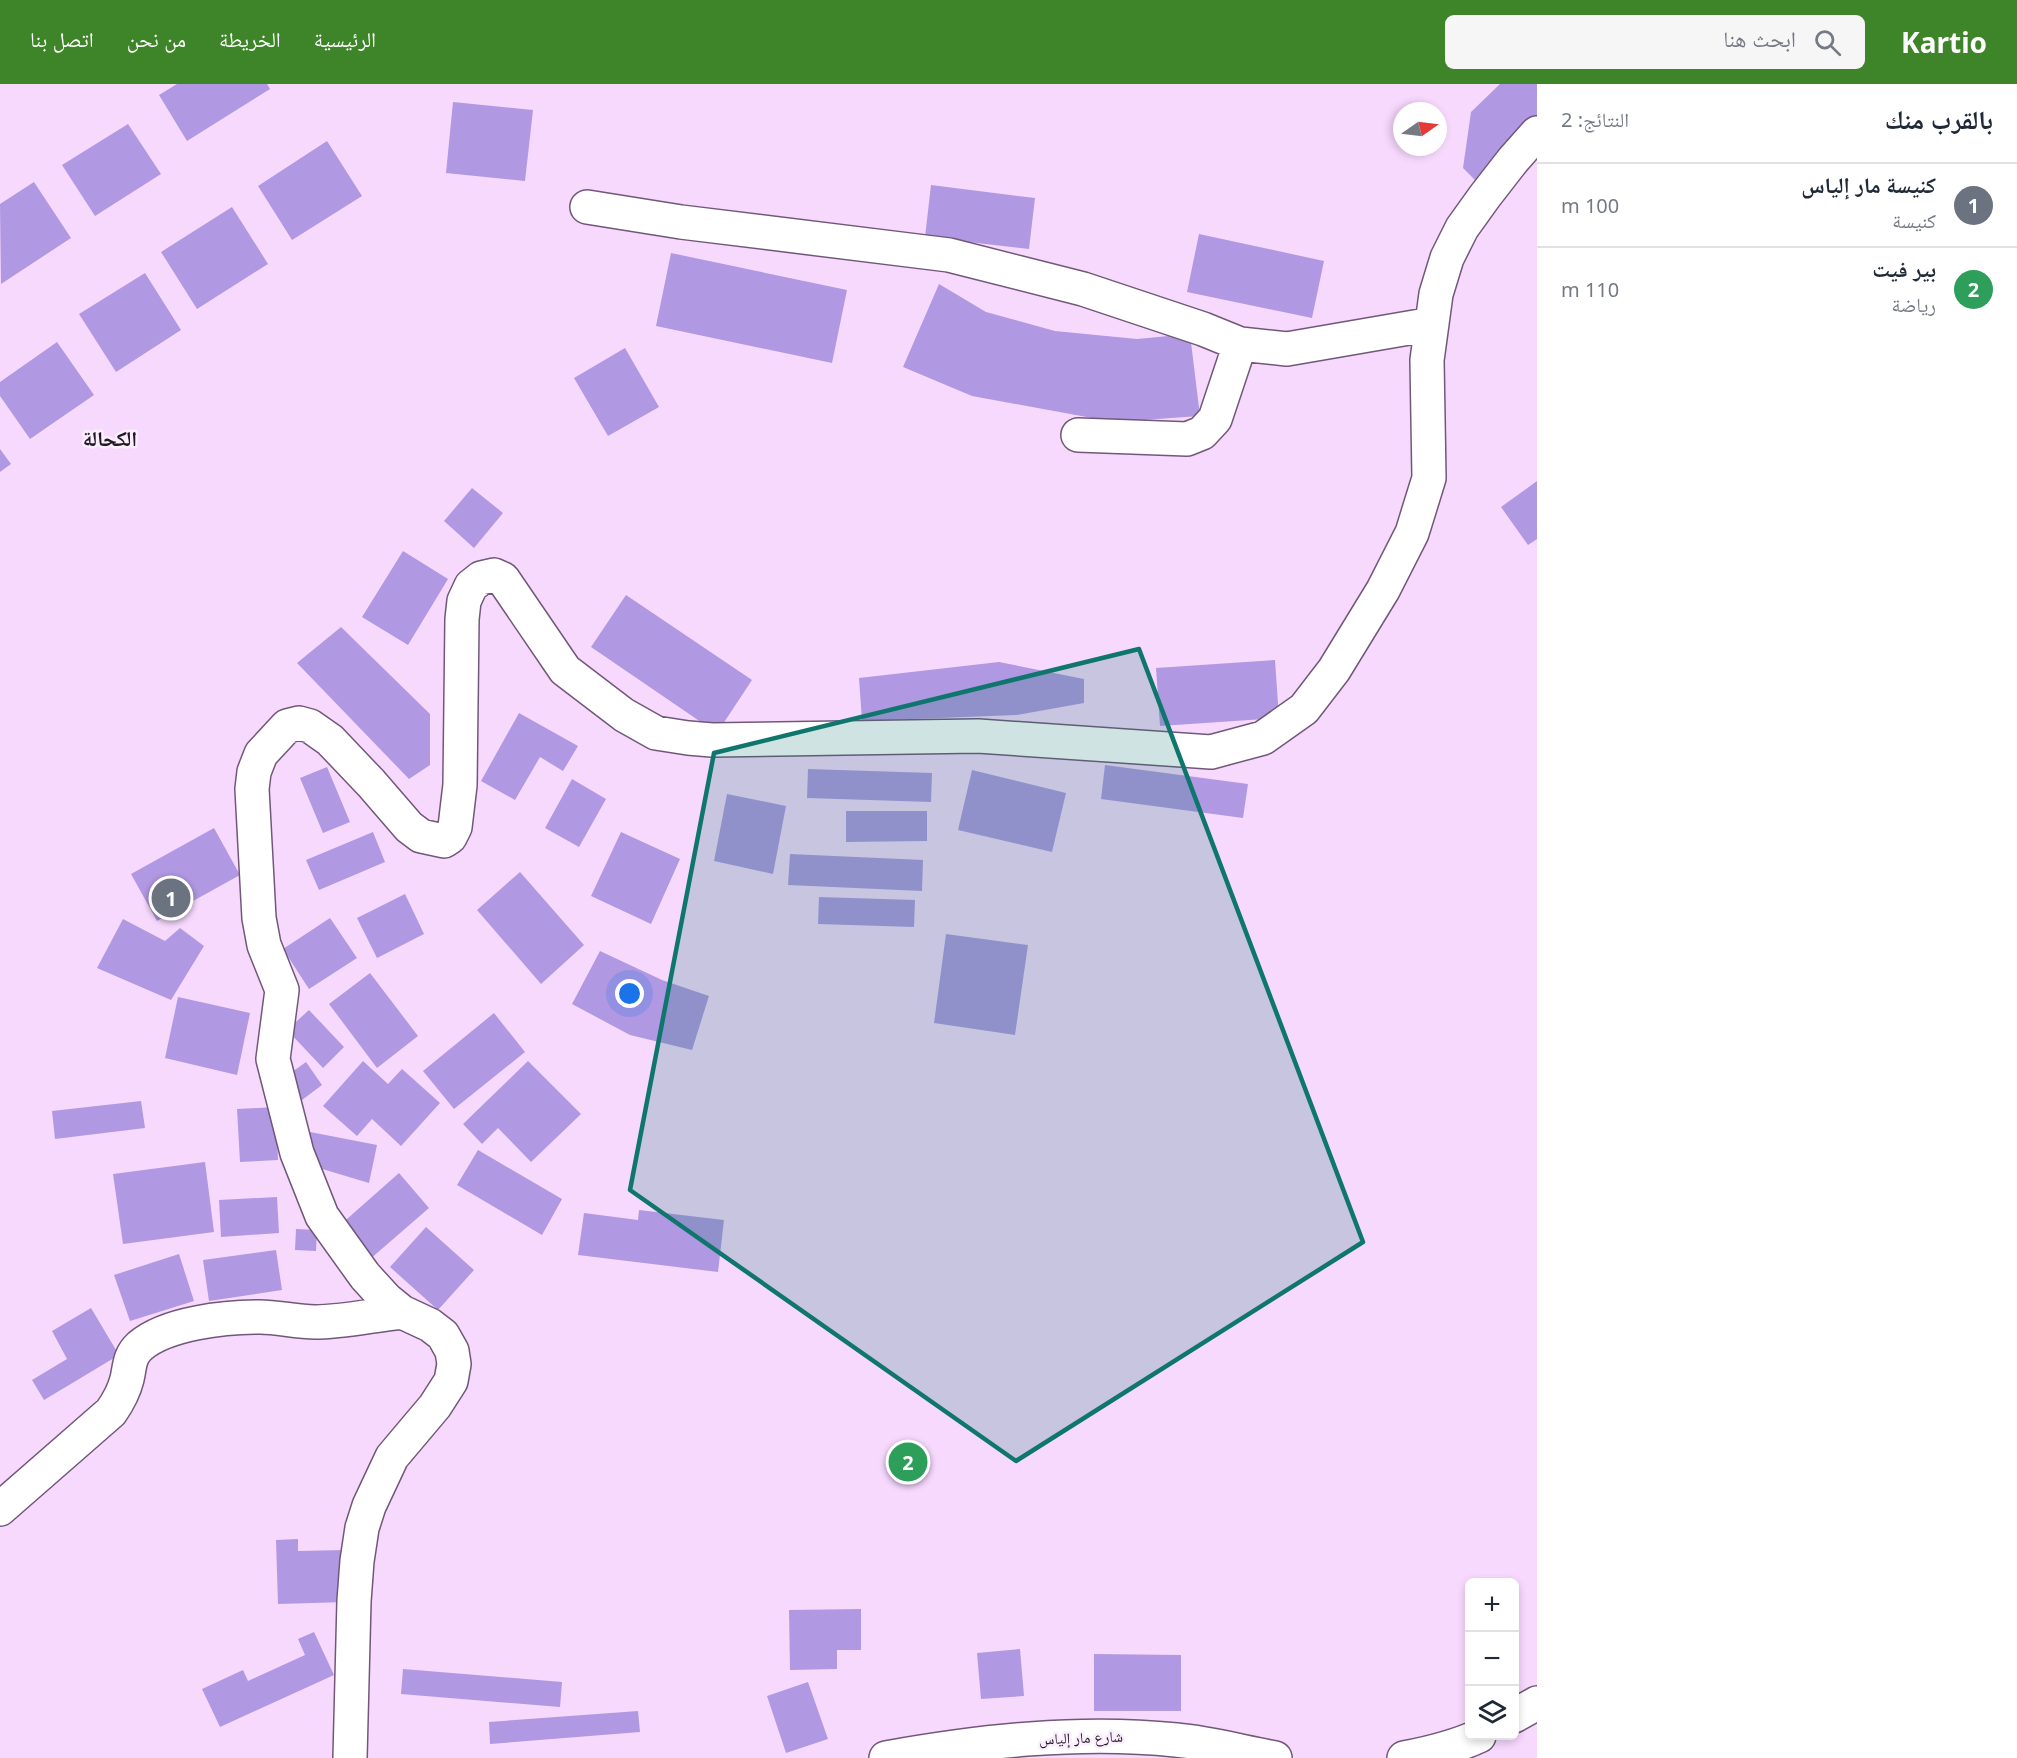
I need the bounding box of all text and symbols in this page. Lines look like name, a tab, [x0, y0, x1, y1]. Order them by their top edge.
search box	[1445, 15, 1865, 69]
text: ابحث هنا	[1723, 23, 1796, 53]
text: Kartio	[1901, 23, 1987, 61]
text: اتصل بنا	[30, 25, 94, 53]
text: من نحن	[127, 25, 186, 53]
text: الخريطة	[219, 25, 281, 53]
text: الرئيسية	[314, 25, 376, 53]
icon: search	[1811, 26, 1844, 59]
text: بالقرب منك	[1885, 101, 1993, 137]
north arrow	[1393, 102, 1447, 156]
text: النتائج: 2	[1561, 106, 1629, 133]
text: كنيسة مار إلياس	[1801, 169, 1936, 199]
text: 100 m	[1561, 192, 1619, 219]
text: 1	[1968, 192, 1979, 219]
text: كنيسة	[1892, 207, 1936, 234]
text: بير فيت	[1872, 253, 1936, 283]
text: 110 m	[1561, 276, 1619, 303]
text: 2	[1968, 276, 1979, 303]
text: رياضة	[1892, 291, 1936, 318]
district label: الكحالة	[83, 424, 137, 452]
pin: 1	[152, 876, 190, 920]
your location	[615, 979, 644, 1008]
pin: 2	[888, 1440, 928, 1484]
map controls	[1465, 1578, 1519, 1740]
button: +	[1465, 1578, 1519, 1632]
button: −	[1465, 1632, 1519, 1686]
button: layers	[1465, 1686, 1519, 1740]
street label: شارع مار إلياس	[1039, 1726, 1123, 1749]

